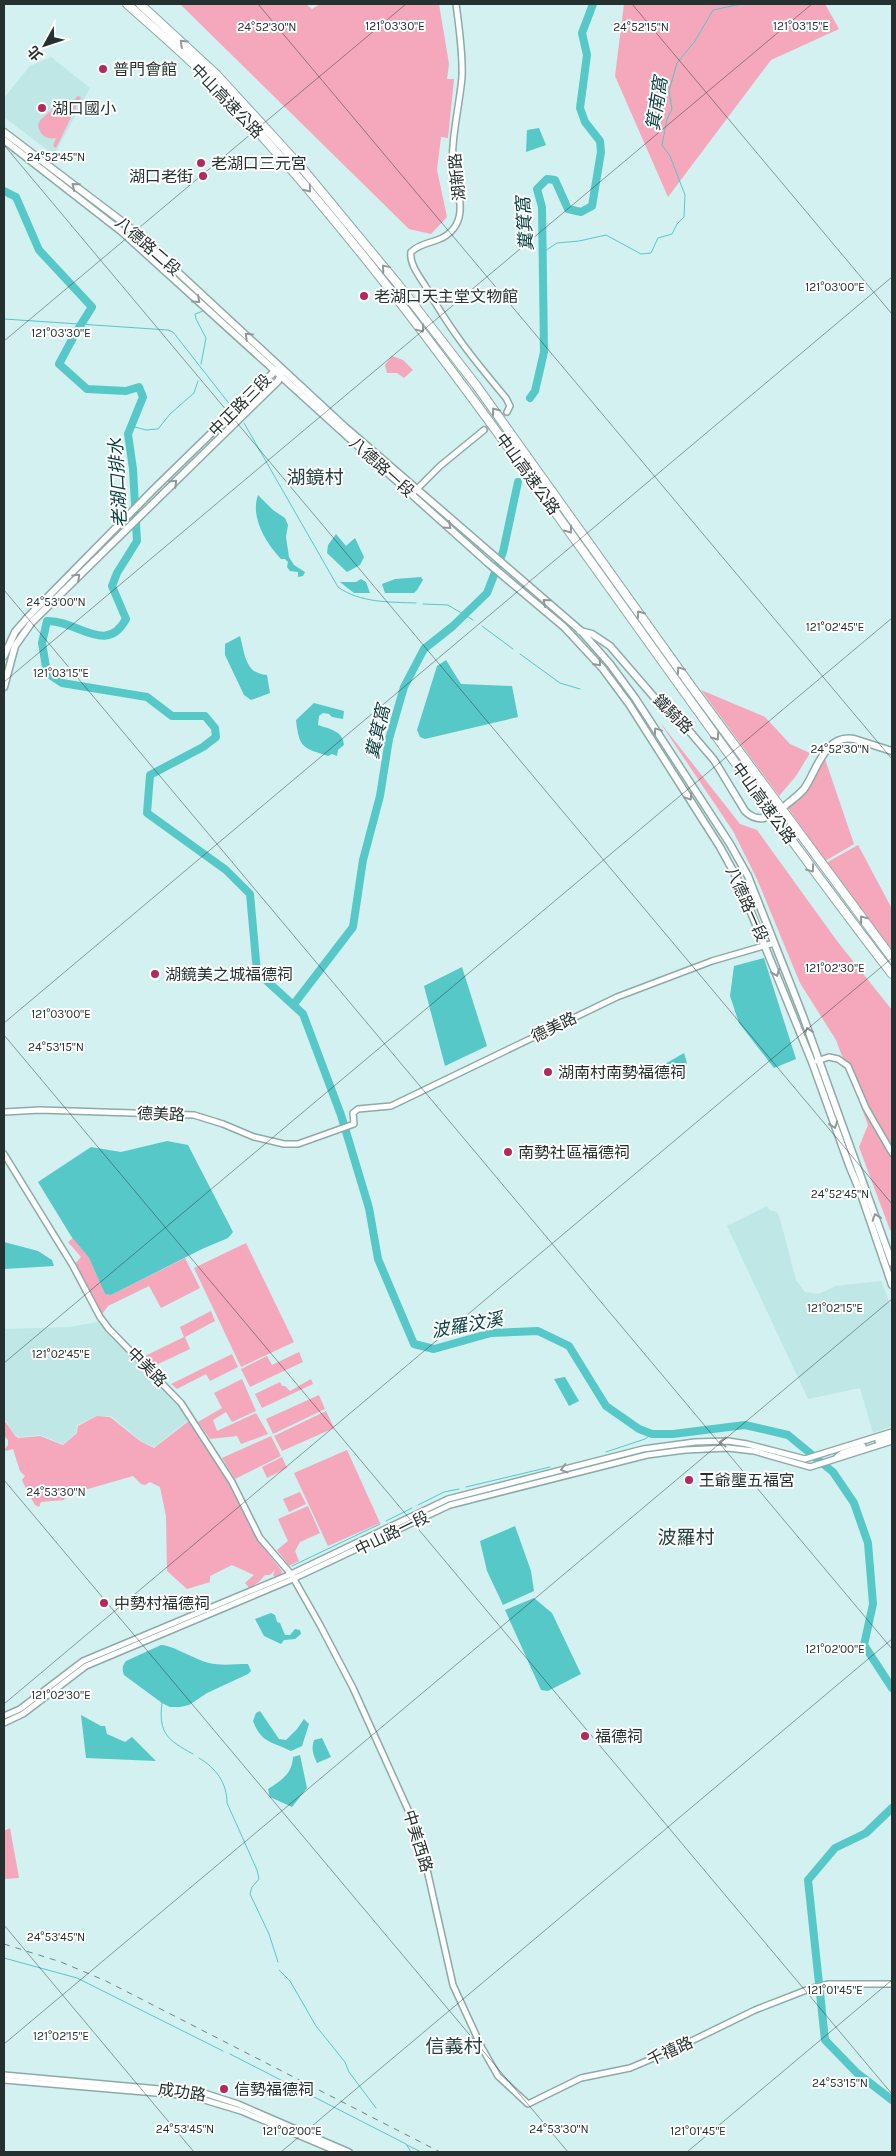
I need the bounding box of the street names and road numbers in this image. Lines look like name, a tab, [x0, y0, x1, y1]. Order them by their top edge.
street label: 中山高速公路	[187, 60, 267, 142]
street label: 湖新路	[445, 152, 469, 202]
street label: 八德路二段	[112, 213, 184, 279]
street label: 中正路三段	[205, 370, 275, 440]
street label: 中山高速公路	[492, 430, 564, 518]
street label: 八德路一段	[346, 433, 418, 501]
street label: 鐵騎路	[649, 690, 697, 738]
street label: 中山高速公路	[728, 759, 800, 847]
street label: 八德路一段	[722, 864, 772, 944]
street label: 德美路	[528, 1008, 580, 1046]
street label: 德美路	[137, 1104, 185, 1124]
street label: 中美路	[123, 1343, 171, 1391]
street label: 中山路一段	[352, 1507, 432, 1559]
street label: 中美西路	[400, 1808, 436, 1874]
street label: 千禧路	[644, 2033, 696, 2069]
street label: 成功路	[157, 2079, 207, 2105]

